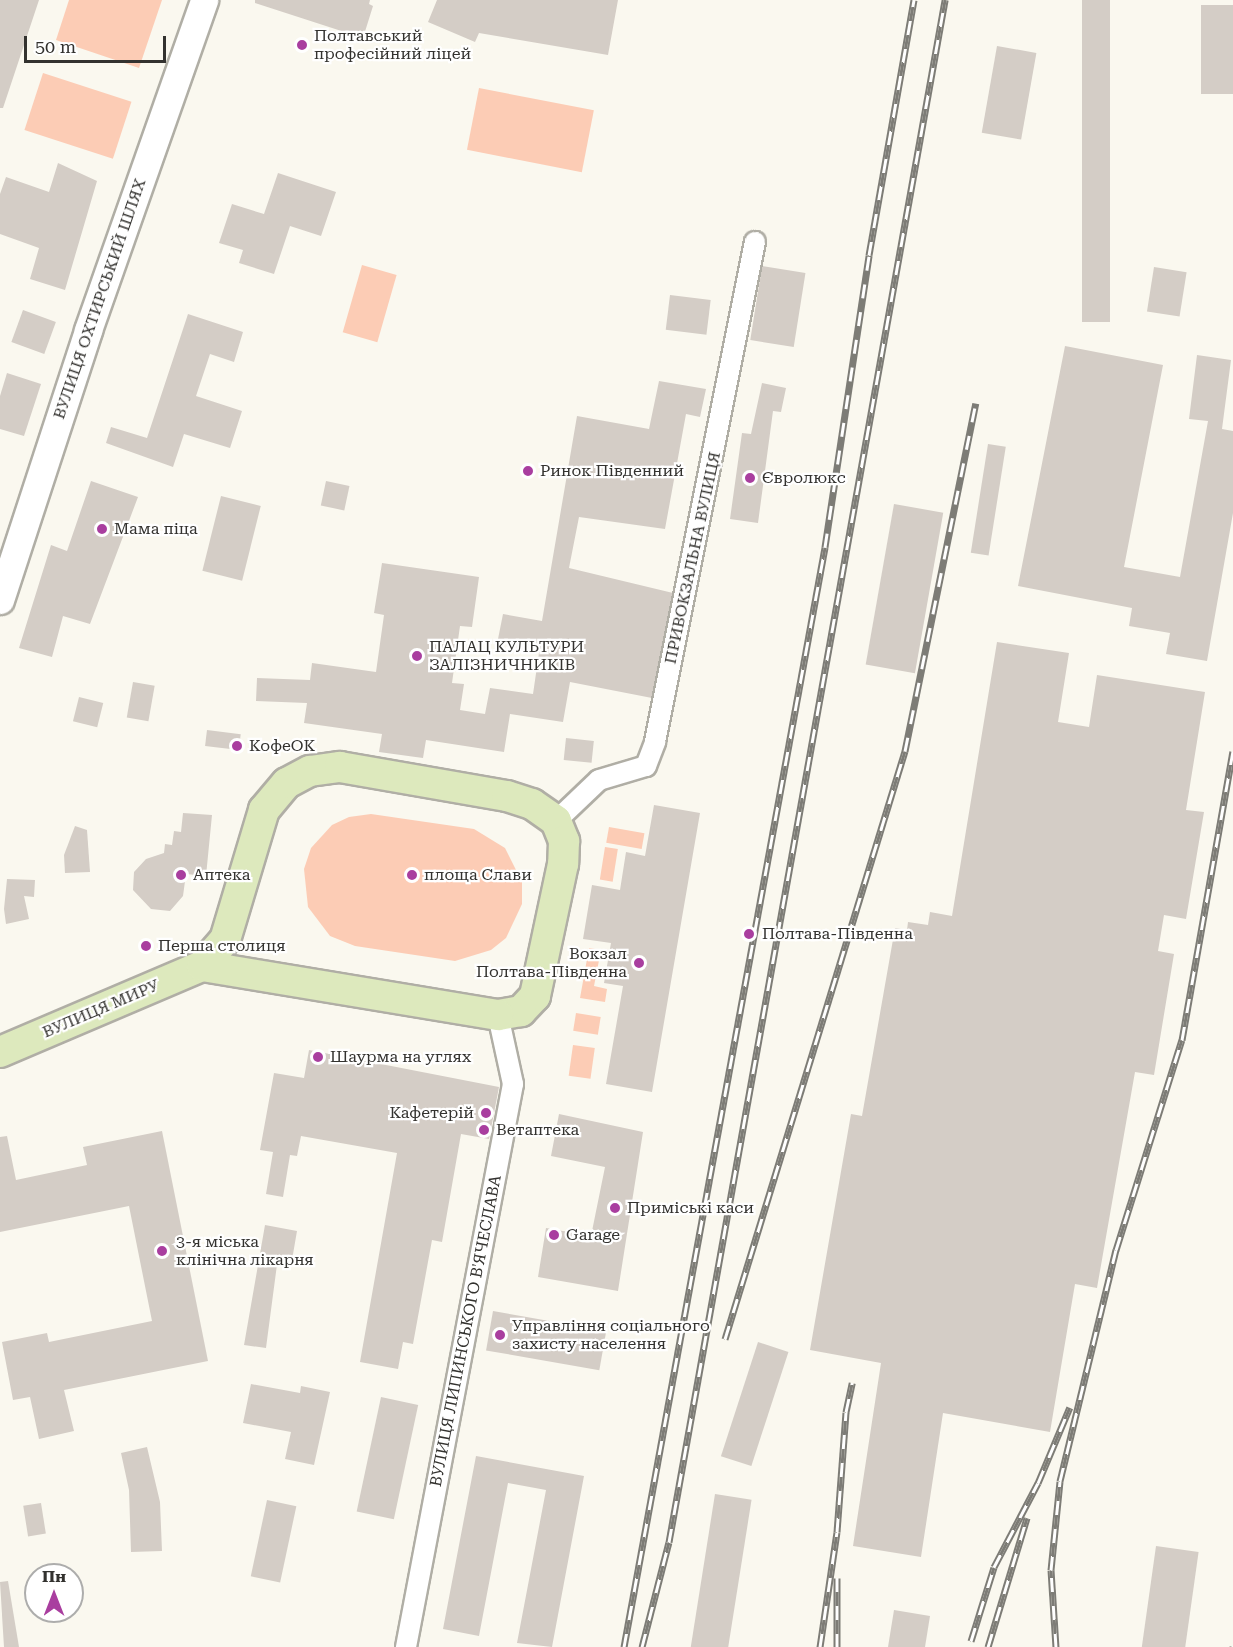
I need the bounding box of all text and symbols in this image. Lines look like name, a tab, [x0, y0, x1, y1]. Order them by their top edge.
scale bar	[27, 24, 170, 62]
place label: Полтавський професійний ліцей	[314, 26, 471, 64]
text: 50 m	[35, 36, 76, 57]
marker: Полтавський професійний ліцей	[295, 38, 309, 52]
street label: ВУЛИЦЯ ОХТИРСЬКИЙ ШЛЯХ	[50, 176, 150, 422]
street label: ПРИВОКЗАЛЬНА ВУЛИЦЯ	[661, 450, 725, 666]
place label: Ринок Південний	[540, 461, 684, 481]
marker: Ринок Південний	[521, 464, 535, 478]
place label: Євролюкс	[762, 468, 846, 488]
marker: Євролюкс	[743, 471, 757, 485]
place label: Мама піца	[114, 519, 198, 539]
marker: Мама піца	[95, 522, 109, 536]
place label: ПАЛАЦ КУЛЬТУРИ ЗАЛIЗНИЧНИКIВ	[429, 637, 584, 675]
marker: ПАЛАЦ КУЛЬТУРИ ЗАЛIЗНИЧНИКIВ	[410, 649, 424, 663]
place label: КофеОК	[249, 736, 315, 756]
marker: КофеОК	[230, 739, 244, 753]
place label: Аптека	[193, 865, 250, 885]
place label: площа Слави	[424, 865, 532, 885]
marker: Аптека	[174, 868, 188, 882]
marker: площа Слави	[405, 868, 419, 882]
place label: Полтава-Південна	[762, 924, 913, 944]
marker: Полтава-Південна	[740, 925, 758, 943]
place label: Перша столиця	[158, 936, 286, 956]
marker: Перша столиця	[139, 939, 153, 953]
place label: Вокзал Полтава-Південна	[476, 944, 627, 982]
marker: Вокзал Полтава-Південна	[632, 956, 646, 970]
street label: ВУЛИЦЯ МИРУ	[40, 976, 162, 1042]
place label: Шаурма на углях	[330, 1047, 471, 1067]
marker: Шаурма на углях	[311, 1050, 325, 1064]
place label: Кафетерій	[389, 1103, 474, 1123]
marker: Кафетерій	[479, 1106, 493, 1120]
place label: Ветаптека	[496, 1120, 579, 1140]
marker: Ветаптека	[477, 1123, 491, 1137]
street label: ВУЛИЦЯ ЛИПИНСЬКОГО В'ЯЧЕСЛАВА	[426, 1174, 506, 1488]
place label: Приміські каси	[627, 1198, 754, 1218]
marker: Приміські каси	[608, 1201, 622, 1215]
place label: Garage	[566, 1225, 620, 1245]
marker: Garage	[547, 1228, 561, 1242]
place label: 3-я міська клінічна лікарня	[176, 1232, 314, 1270]
marker: 3-я міська клінічна лікарня	[153, 1242, 171, 1260]
place label: Управління соціального захисту населення	[512, 1316, 710, 1354]
marker: Управління соціального захисту населення	[493, 1328, 507, 1342]
north arrow	[24, 1563, 84, 1623]
text: Пн	[42, 1567, 66, 1586]

